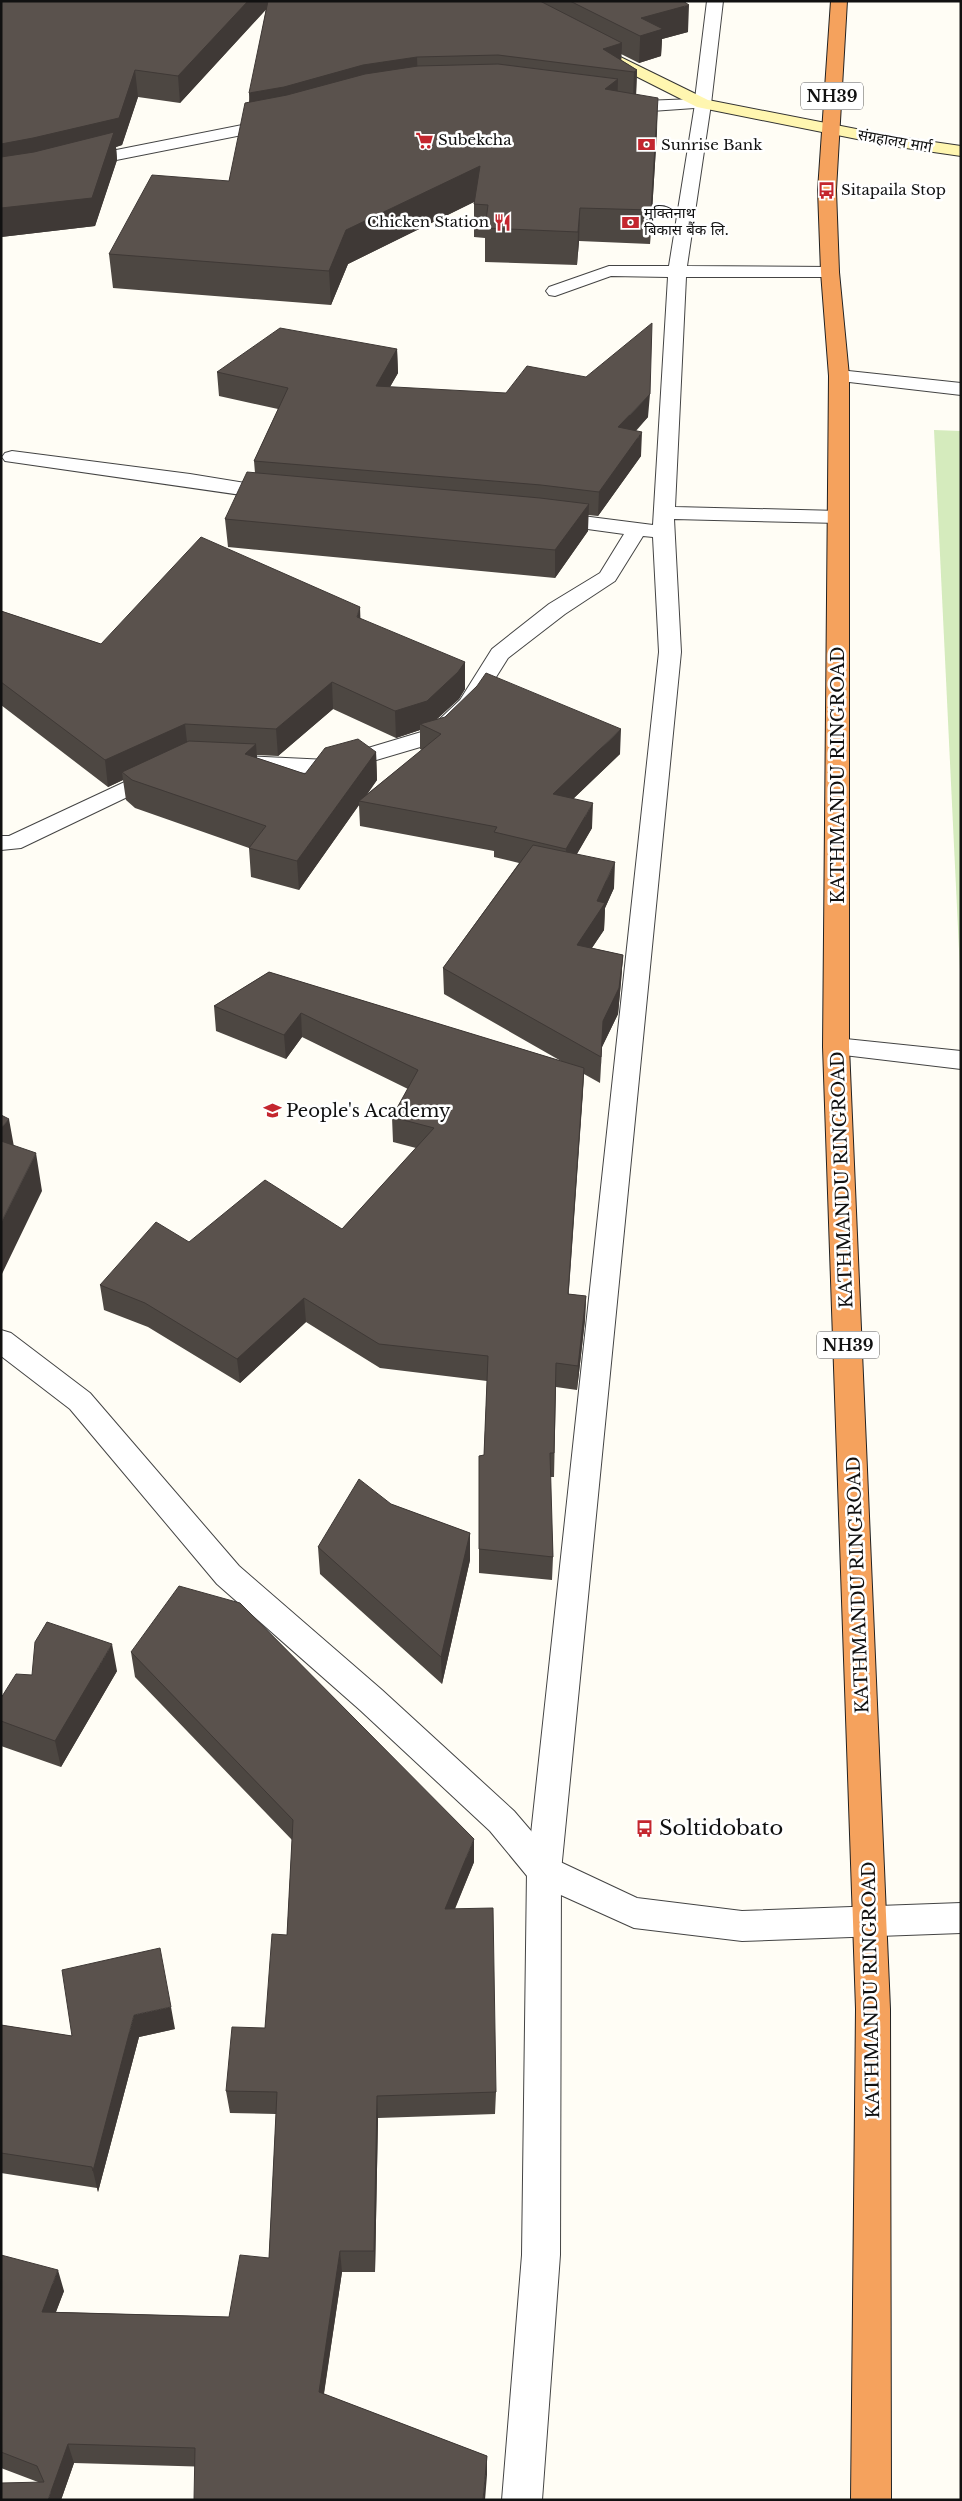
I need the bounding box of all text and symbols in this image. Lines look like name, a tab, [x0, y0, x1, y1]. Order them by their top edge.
road number: NH39	[801, 82, 863, 110]
street label: संग्रहालय मार्ग	[857, 125, 935, 157]
supermarket icon: Subekcha	[414, 130, 434, 150]
place label: Subekcha	[438, 130, 512, 149]
bank icon: Sunrise Bank	[637, 135, 657, 155]
place label: Sunrise Bank	[661, 135, 763, 154]
bus stop icon: Sitapaila Stop	[817, 180, 837, 200]
place label: Sitapaila Stop	[841, 180, 946, 199]
place label: मुक्तिनाथ बिकास बैंक लि.	[644, 203, 729, 239]
place label: Chicken Station	[367, 212, 489, 231]
restaurant icon: Chicken Station	[493, 212, 513, 232]
bank icon: मुक्तिनाथ बिकास बैंक लि.	[620, 212, 640, 232]
street label: KATHMANDU RINGROAD	[827, 646, 849, 904]
street label: KATHMANDU RINGROAD	[827, 1051, 857, 1309]
place label: People's Academy	[286, 1100, 451, 1122]
school or university icon: People's Academy	[262, 1101, 282, 1121]
road number: NH39	[817, 1332, 879, 1358]
street label: KATHMANDU RINGROAD	[843, 1456, 873, 1714]
place label: Soltidobato	[659, 1815, 783, 1841]
bus stop icon: Soltidobato	[635, 1818, 655, 1838]
street label: KATHMANDU RINGROAD	[858, 1861, 884, 2119]

